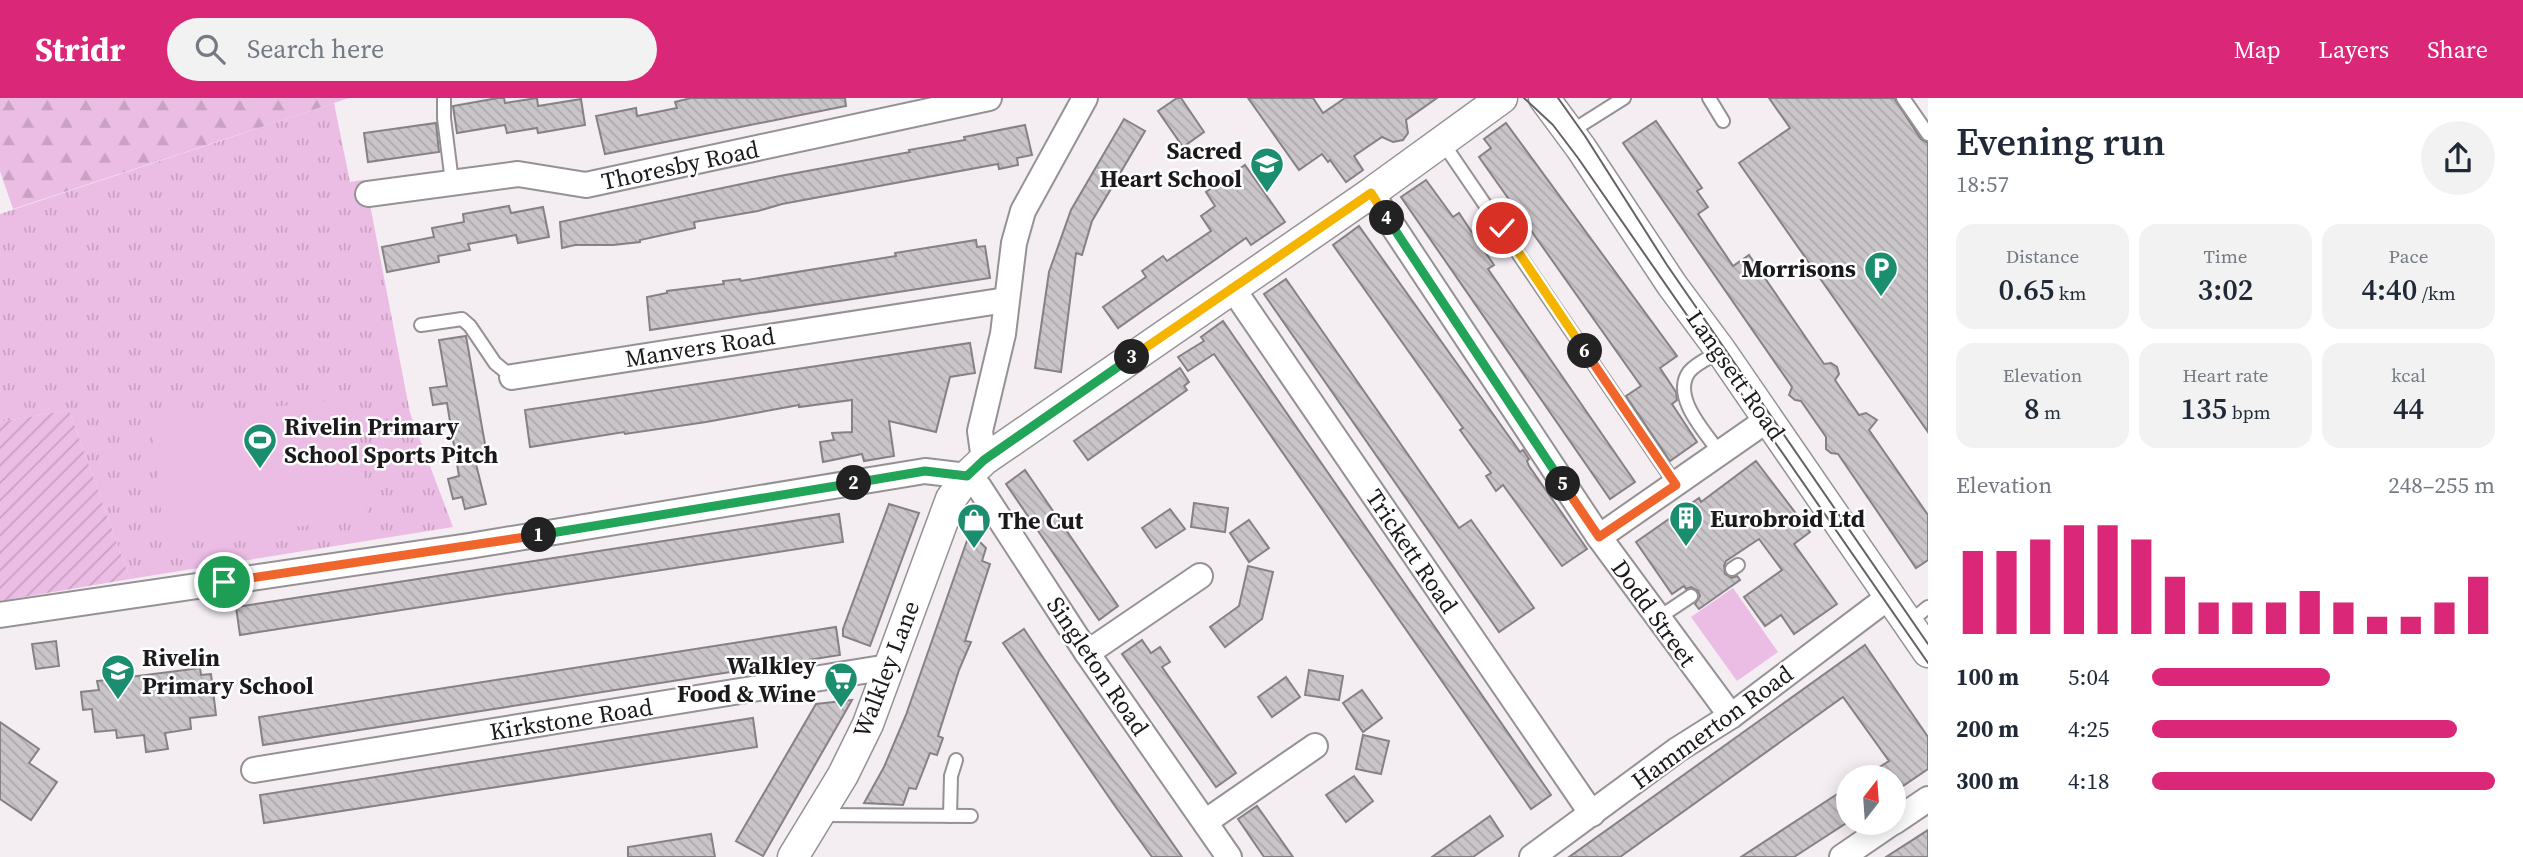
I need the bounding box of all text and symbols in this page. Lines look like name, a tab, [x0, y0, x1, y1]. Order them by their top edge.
search box	[167, 18, 657, 81]
text: Stridr	[35, 27, 125, 72]
icon: search	[191, 30, 229, 68]
text: Search here	[247, 31, 384, 67]
text: Map	[2234, 33, 2281, 66]
text: Layers	[2319, 33, 2389, 66]
text: Share	[2427, 33, 2488, 66]
text: Evening run	[1956, 116, 2165, 168]
button: share	[2421, 121, 2495, 195]
street label: Thoresby Road	[598, 132, 762, 198]
place label: Sacred Heart School	[1100, 134, 1242, 195]
school or university icon: Sacred Heart School	[1248, 145, 1286, 194]
text: 18:57	[1956, 168, 2009, 200]
pin	[1472, 198, 1532, 258]
pin: 4	[1370, 200, 1404, 236]
text: 4	[1381, 204, 1392, 230]
icon: check	[1483, 209, 1521, 247]
text: Distance	[2006, 243, 2079, 269]
text: Time	[2204, 243, 2247, 269]
text: Pace	[2389, 243, 2428, 269]
parking icon: Morrisons	[1862, 249, 1900, 298]
place label: Morrisons	[1741, 252, 1856, 285]
text: 0.65	[1999, 269, 2054, 310]
text: 3:02	[2198, 269, 2253, 310]
text: 4:40	[2361, 269, 2417, 310]
text: km	[2054, 280, 2086, 306]
text: /km	[2417, 280, 2456, 306]
street label: Langsett Road	[1679, 303, 1793, 447]
street label: Manvers Road	[623, 319, 778, 375]
pin: 6	[1568, 334, 1602, 368]
text: 6	[1579, 337, 1590, 363]
pin: 3	[1114, 340, 1150, 374]
text: 3	[1126, 343, 1137, 369]
text: Elevation	[2003, 362, 2082, 388]
text: Heart rate	[2182, 362, 2269, 388]
text: kcal	[2391, 362, 2426, 388]
text: 8	[2024, 388, 2040, 429]
text: 135	[2180, 388, 2227, 429]
text: 44	[2393, 388, 2424, 429]
text: m	[2040, 399, 2061, 425]
text: bpm	[2227, 399, 2271, 425]
place label: Rivelin Primary School Sports Pitch	[284, 410, 498, 471]
sports icon: Rivelin Primary School Sports Pitch	[241, 421, 279, 470]
pin: 2	[836, 466, 872, 500]
pin: 5	[1546, 466, 1580, 502]
text: 2	[848, 469, 859, 495]
text: Elevation	[1956, 469, 2052, 501]
text: 248–255 m	[2388, 469, 2495, 501]
text: 5	[1557, 470, 1568, 496]
street label: Trickett Road	[1358, 482, 1466, 620]
building icon: Eurobroid Ltd	[1667, 499, 1705, 548]
shop icon: The Cut	[955, 501, 993, 550]
place label: Eurobroid Ltd	[1710, 502, 1865, 535]
place label: The Cut	[998, 504, 1084, 537]
pin: 1	[522, 518, 556, 552]
text: 1	[533, 521, 544, 547]
pin	[194, 552, 254, 612]
street label: Dodd Street	[1604, 553, 1704, 673]
icon: arrive	[205, 563, 243, 601]
street label: Singleton Road	[1039, 590, 1157, 742]
street label: Walkley Lane	[845, 596, 927, 742]
place label: Rivelin Primary School	[142, 641, 314, 702]
place label: Walkley Food & Wine	[677, 649, 816, 710]
school or university icon: Rivelin Primary School	[99, 652, 137, 701]
street label: Hammerton Road	[1625, 657, 1800, 797]
supermarket icon: Walkley Food & Wine	[822, 660, 860, 709]
text: 100 m	[1956, 661, 2019, 693]
text: 5:04	[2068, 661, 2109, 693]
street label: Kirkstone Road	[487, 690, 655, 748]
text: 200 m	[1956, 713, 2019, 745]
text: 4:25	[2068, 713, 2109, 745]
north arrow	[1836, 765, 1906, 835]
map controls	[1836, 765, 1906, 835]
text: 300 m	[1956, 765, 2019, 797]
text: 4:18	[2068, 765, 2109, 797]

